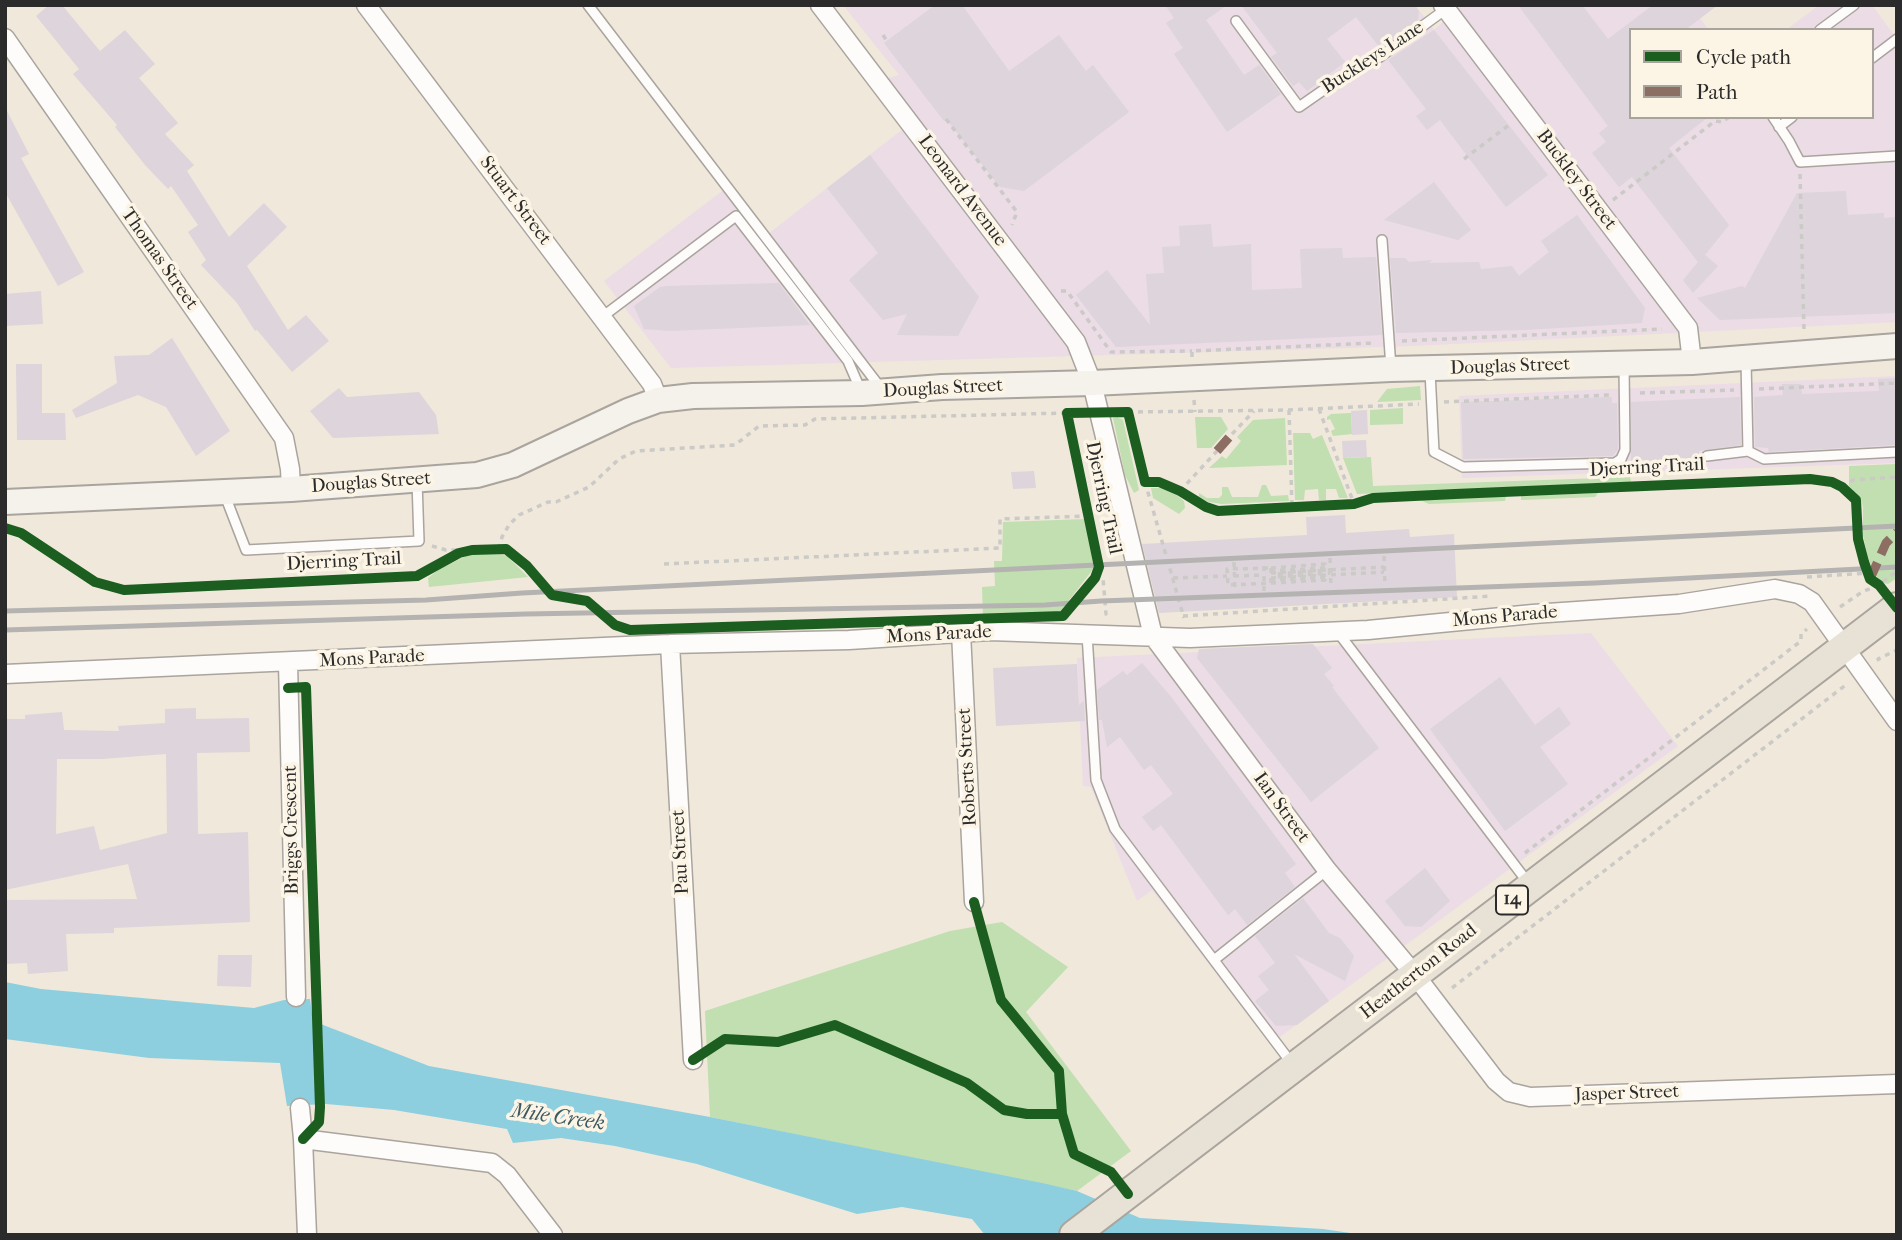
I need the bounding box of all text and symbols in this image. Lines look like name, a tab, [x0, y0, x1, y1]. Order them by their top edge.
street label: Buckleys Lane	[1318, 17, 1428, 99]
legend	[1629, 28, 1874, 119]
text: Cycle path	[1696, 45, 1791, 69]
text: Path	[1696, 80, 1737, 104]
street label: Buckley Street	[1531, 125, 1621, 235]
street label: Leonard Avenue	[913, 131, 1011, 251]
street label: Stuart Street	[474, 152, 556, 250]
street label: Thomas Street	[115, 204, 203, 314]
street label: Douglas Street	[1450, 354, 1570, 380]
street label: Douglas Street	[882, 374, 1004, 404]
street label: Djerring Trail	[1080, 439, 1126, 557]
street label: Djerring Trail	[1589, 454, 1705, 482]
street label: Douglas Street	[310, 467, 432, 499]
street label: Djerring Trail	[286, 548, 402, 576]
street label: Mons Parade	[1451, 601, 1559, 633]
street label: Mons Parade	[886, 621, 992, 649]
street label: Mons Parade	[319, 645, 425, 673]
street label: Roberts Street	[954, 707, 982, 827]
street label: Briggs Crescent	[279, 765, 305, 895]
street label: Ian Street	[1248, 768, 1314, 848]
street label: Pau Street	[667, 809, 695, 895]
road number: 14	[1496, 886, 1528, 915]
street label: Heatherton Road	[1356, 919, 1482, 1025]
street label: Jasper Street	[1574, 1081, 1680, 1107]
water label: Mile Creek	[510, 1099, 606, 1137]

